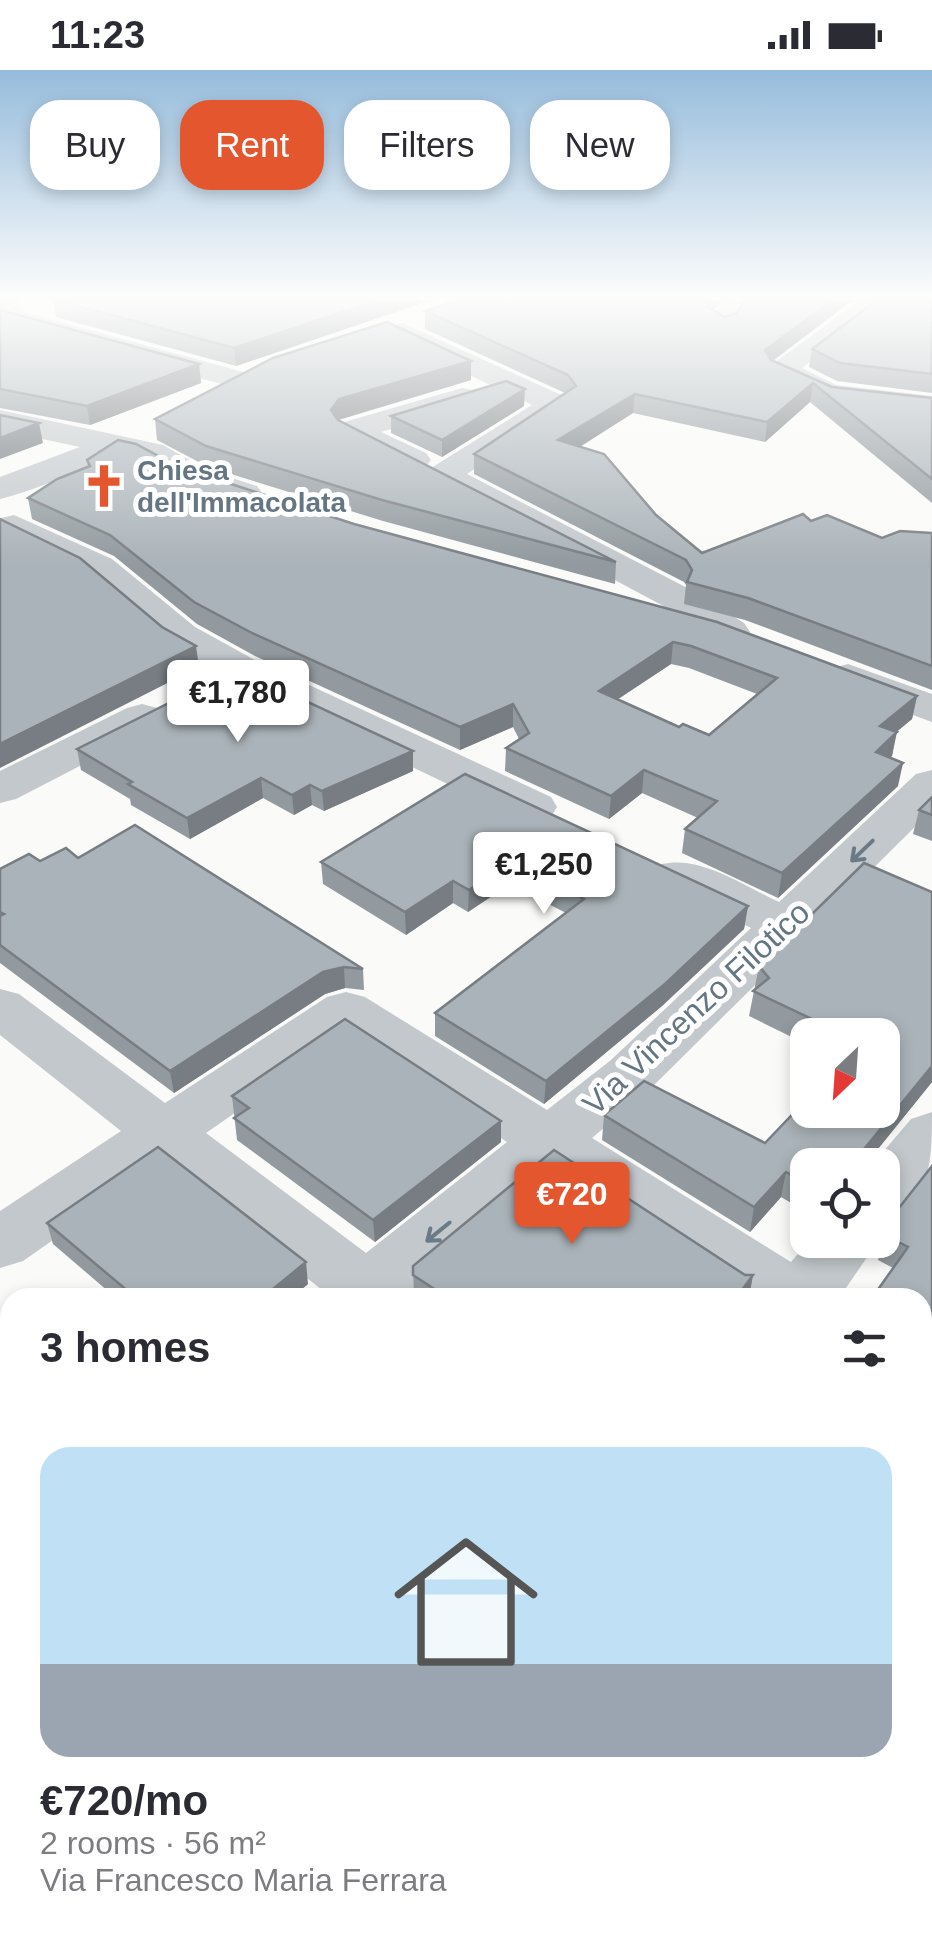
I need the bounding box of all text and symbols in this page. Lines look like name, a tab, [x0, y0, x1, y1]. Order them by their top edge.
text: 11:23	[50, 14, 145, 56]
chip: Buy	[30, 100, 160, 190]
chip: Rent	[180, 100, 324, 190]
chip: Filters	[344, 100, 510, 190]
chip: New	[530, 100, 670, 190]
place label: Chiesa dell'Immacolata	[137, 455, 346, 518]
church icon: Chiesa dell'Immacolata	[80, 462, 128, 510]
pin: €1,780	[157, 660, 319, 745]
text: €1,780	[189, 674, 287, 710]
pin: €1,250	[463, 832, 625, 917]
one-way arrow	[850, 839, 874, 863]
text: €1,250	[495, 846, 593, 882]
street label: Via Vincenzo Filotico	[576, 894, 816, 1122]
north arrow	[790, 1018, 900, 1128]
map controls	[790, 1018, 900, 1258]
button: locate	[790, 1148, 900, 1258]
pin: €720	[513, 1162, 631, 1247]
text: €720	[536, 1176, 608, 1212]
one-way arrow	[426, 1221, 452, 1243]
icon: filters	[837, 1321, 892, 1376]
text: 3 homes	[40, 1324, 210, 1371]
icon: home	[376, 1512, 556, 1692]
text: €720/mo	[40, 1777, 208, 1824]
text: 2 rooms · 56 m²	[40, 1825, 266, 1861]
text: Via Francesco Maria Ferrara	[40, 1862, 447, 1898]

